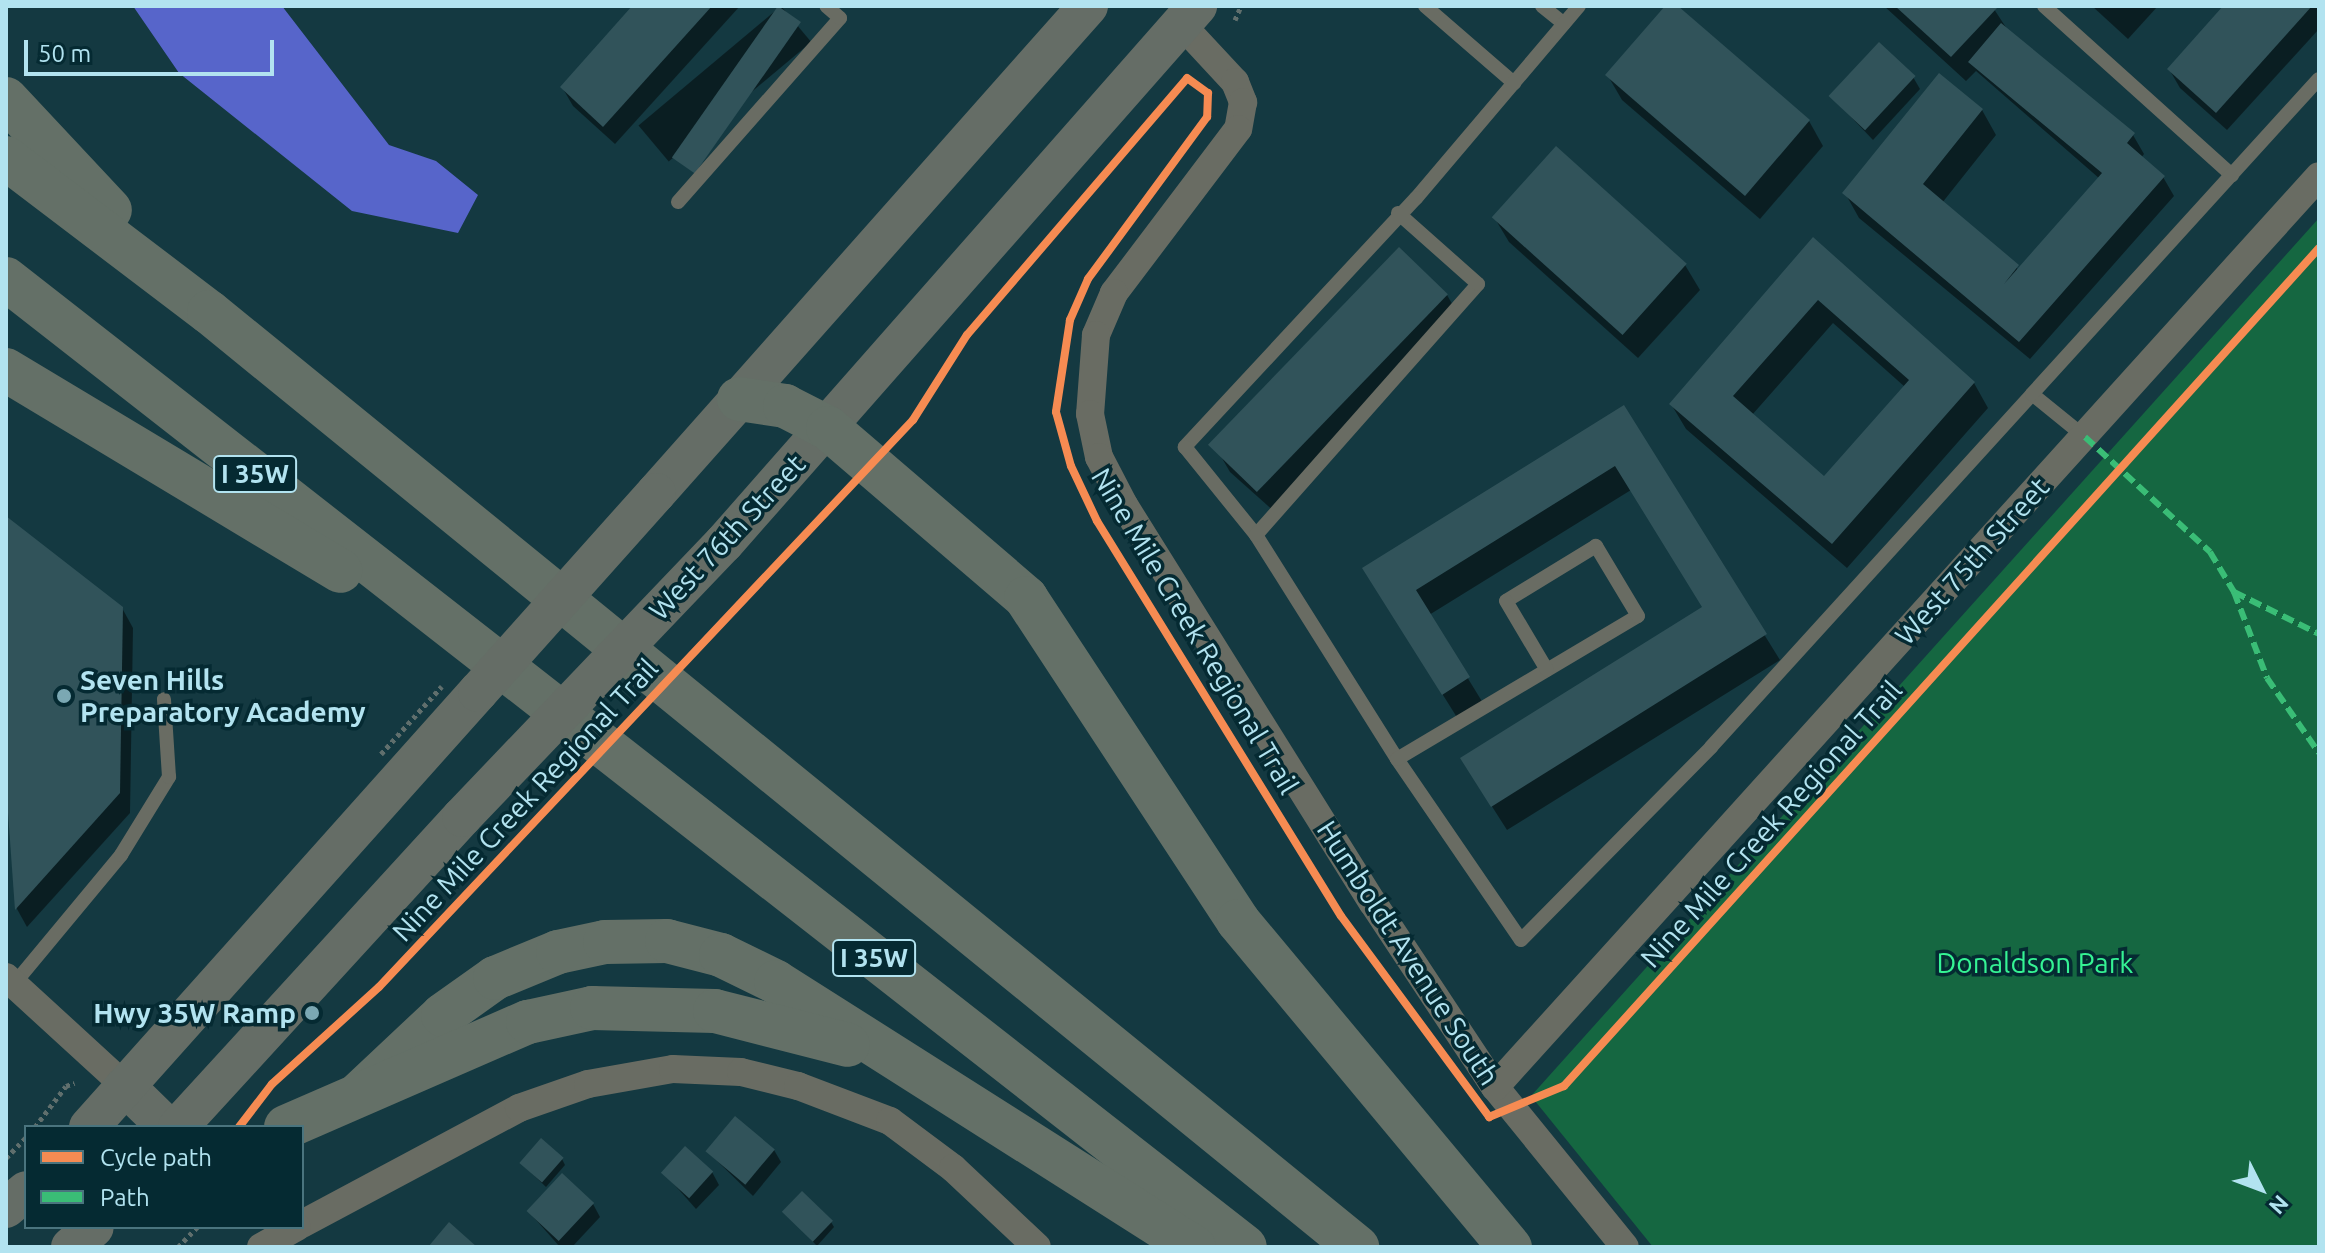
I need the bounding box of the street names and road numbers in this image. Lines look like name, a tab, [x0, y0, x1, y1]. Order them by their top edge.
street label: West 76th Street	[642, 447, 812, 627]
road number: I 35W	[213, 452, 297, 496]
street label: Nine Mile Creek Regional Trail	[1084, 462, 1306, 800]
street label: West 75th Street	[1888, 470, 2056, 652]
street label: Nine Mile Creek Regional Trail	[385, 652, 665, 948]
street label: Nine Mile Creek Regional Trail	[1633, 674, 1909, 974]
street label: Humboldt Avenue South	[1310, 815, 1506, 1091]
road number: I 35W	[832, 936, 916, 980]

